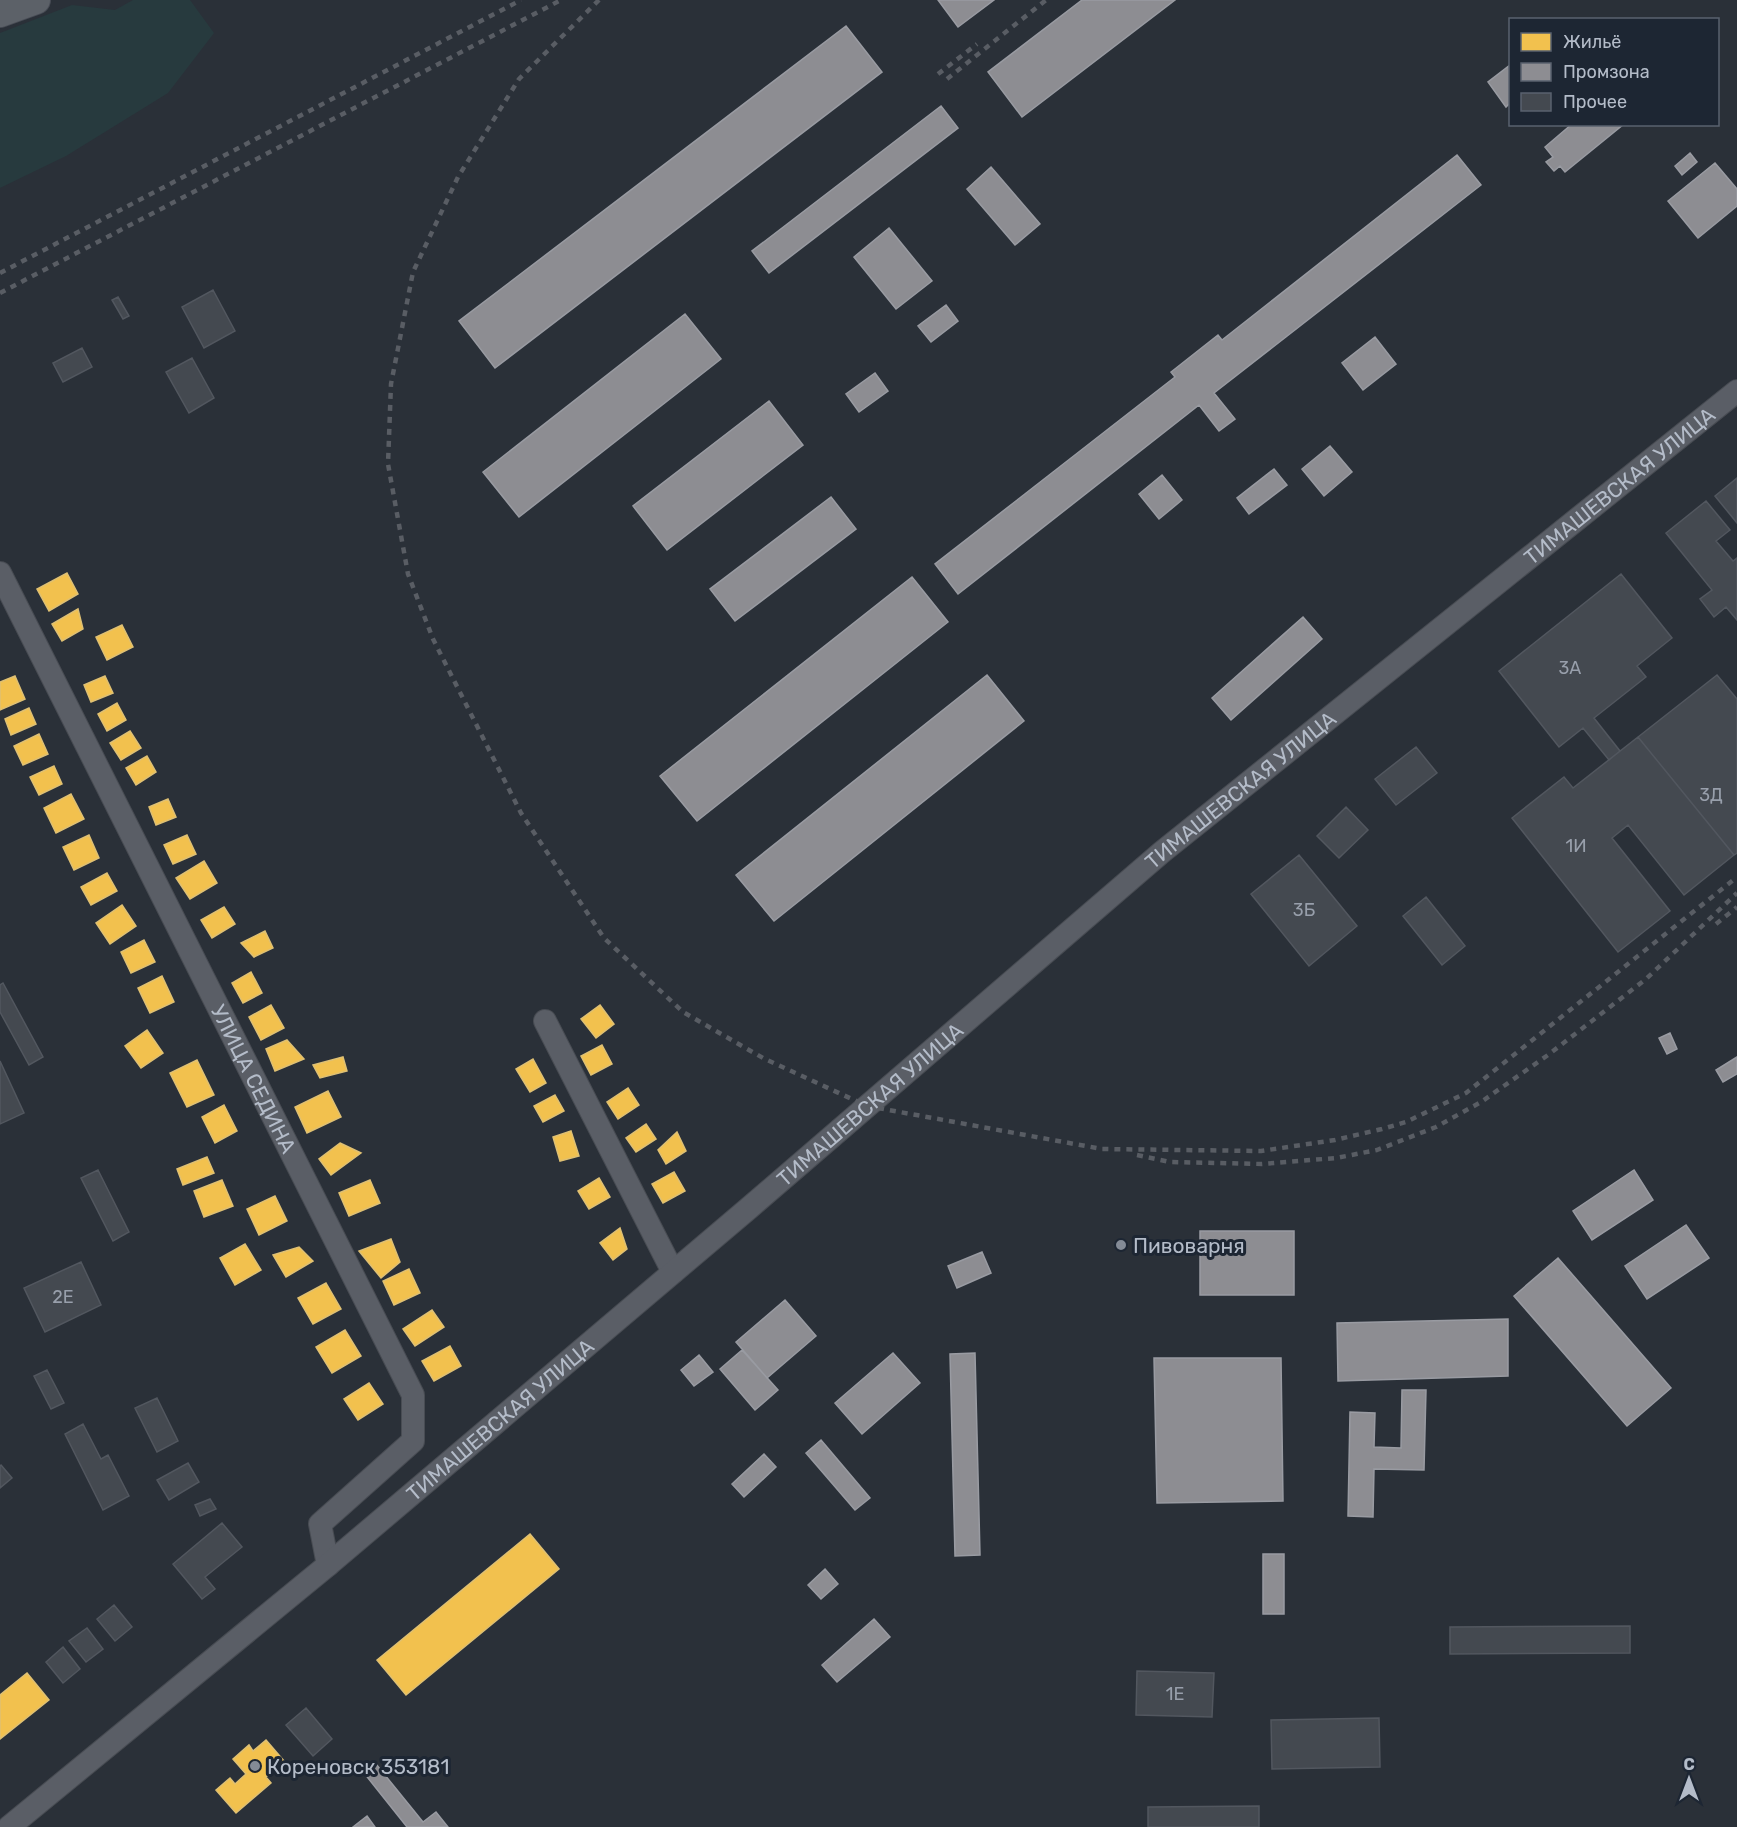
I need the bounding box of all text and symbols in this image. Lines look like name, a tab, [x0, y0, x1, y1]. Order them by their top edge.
legend	[1509, 18, 1719, 126]
text: Жильё	[1563, 31, 1621, 53]
text: Промзона	[1563, 61, 1650, 83]
text: Прочее	[1563, 91, 1627, 113]
street label: ТИМАШЕВСКАЯ УЛИЦА	[1519, 401, 1720, 570]
house number: 3А	[1559, 657, 1581, 679]
street label: ТИМАШЕВСКАЯ УЛИЦА	[1140, 705, 1340, 874]
house number: 3Д	[1699, 784, 1723, 806]
house number: 1И	[1565, 835, 1587, 857]
house number: 3Б	[1293, 899, 1315, 921]
street label: УЛИЦА СЕДИНА	[206, 1000, 302, 1157]
street label: ТИМАШЕВСКАЯ УЛИЦА	[771, 1017, 968, 1191]
place label: Пивоварня	[1133, 1233, 1245, 1258]
marker: Пивоварня	[1114, 1238, 1128, 1252]
house number: 2Е	[52, 1286, 74, 1308]
street label: ТИМАШЕВСКАЯ УЛИЦА	[401, 1333, 598, 1506]
house number: 1Е	[1166, 1683, 1184, 1705]
north arrow	[1659, 1749, 1719, 1809]
place label: Кореновск 353181	[267, 1754, 449, 1779]
text: С	[1683, 1755, 1695, 1774]
marker: Кореновск 353181	[248, 1759, 262, 1773]

